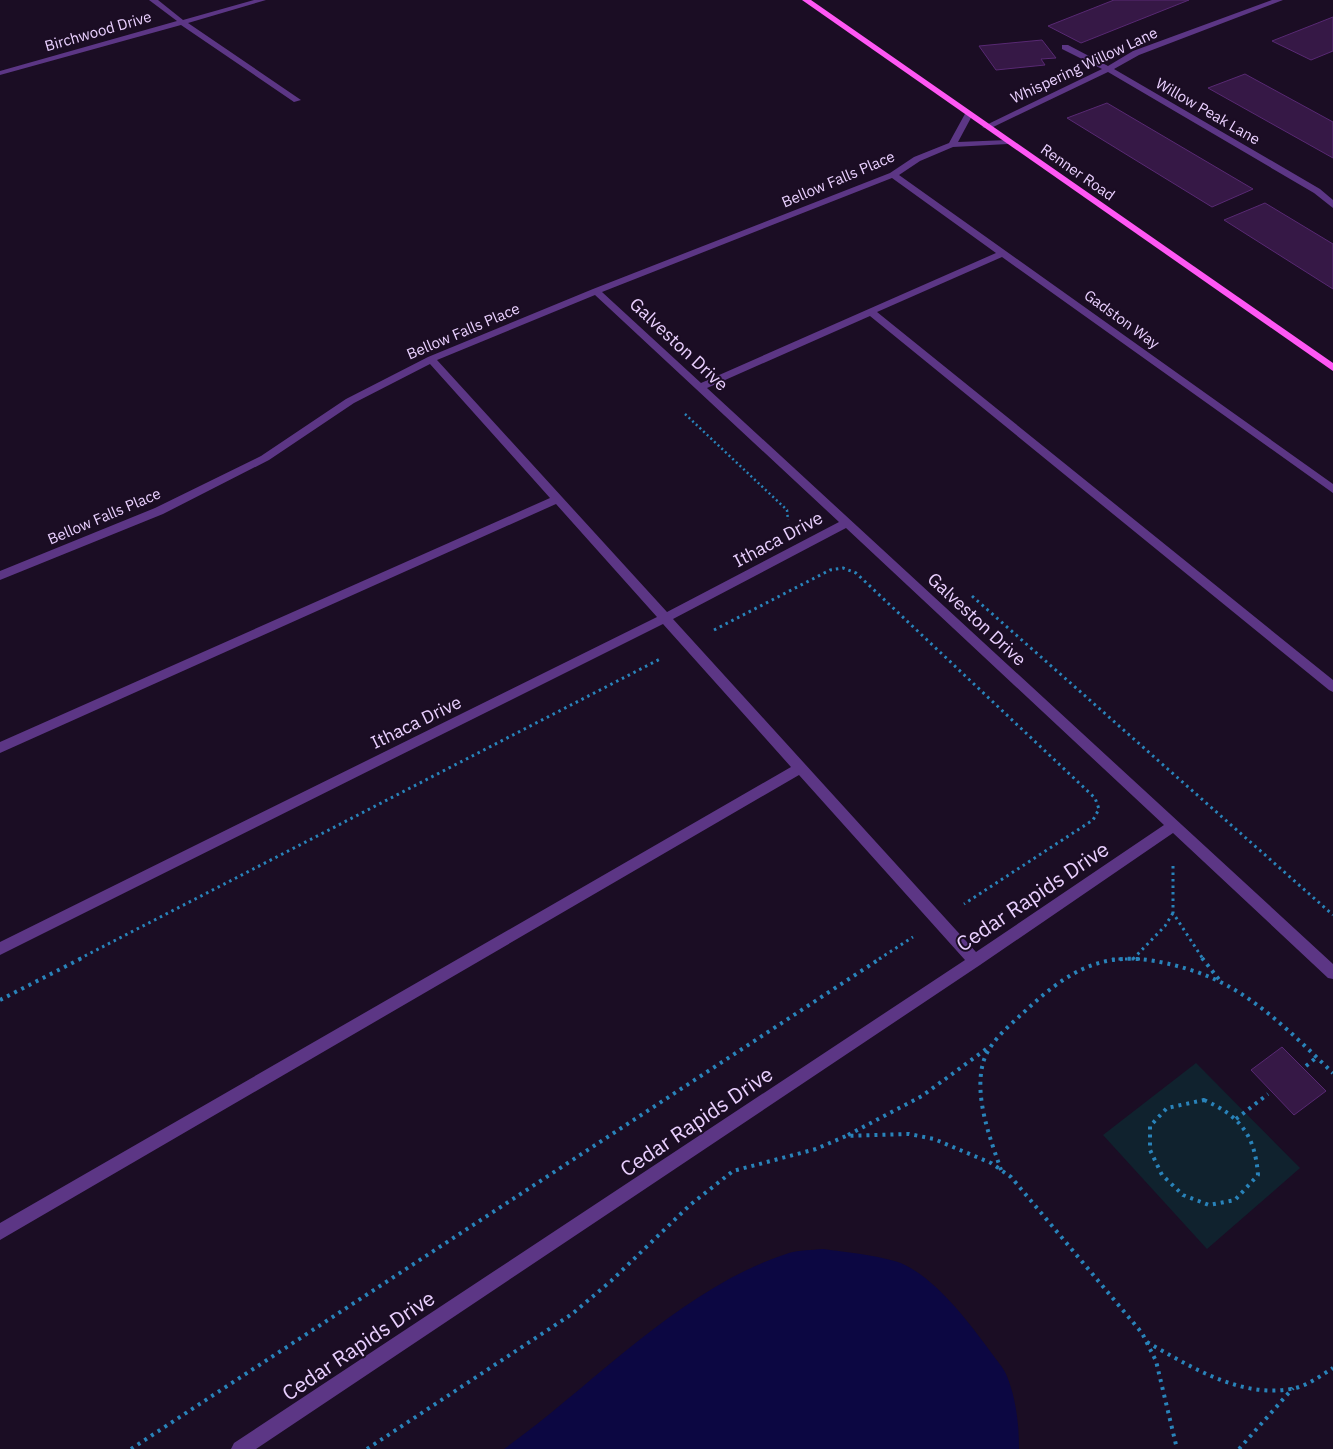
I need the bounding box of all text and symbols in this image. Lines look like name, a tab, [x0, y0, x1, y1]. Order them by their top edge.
street label: Birchwood Drive	[42, 7, 154, 55]
street label: Whispering Willow Lane	[1007, 23, 1161, 107]
street label: Willow Peak Lane	[1152, 73, 1264, 149]
street label: Renner Road	[1037, 139, 1119, 205]
street label: Bellow Falls Place	[779, 147, 897, 211]
street label: Gadston Way	[1081, 285, 1164, 353]
street label: Galveston Drive	[625, 292, 733, 396]
street label: Bellow Falls Place	[404, 299, 522, 363]
street label: Bellow Falls Place	[45, 484, 163, 548]
street label: Ithaca Drive	[729, 506, 827, 572]
street label: Galveston Drive	[923, 567, 1031, 671]
street label: Ithaca Drive	[367, 690, 465, 754]
street label: Cedar Rapids Drive	[950, 834, 1114, 958]
street label: Cedar Rapids Drive	[614, 1059, 778, 1183]
street label: Cedar Rapids Drive	[276, 1283, 440, 1407]

